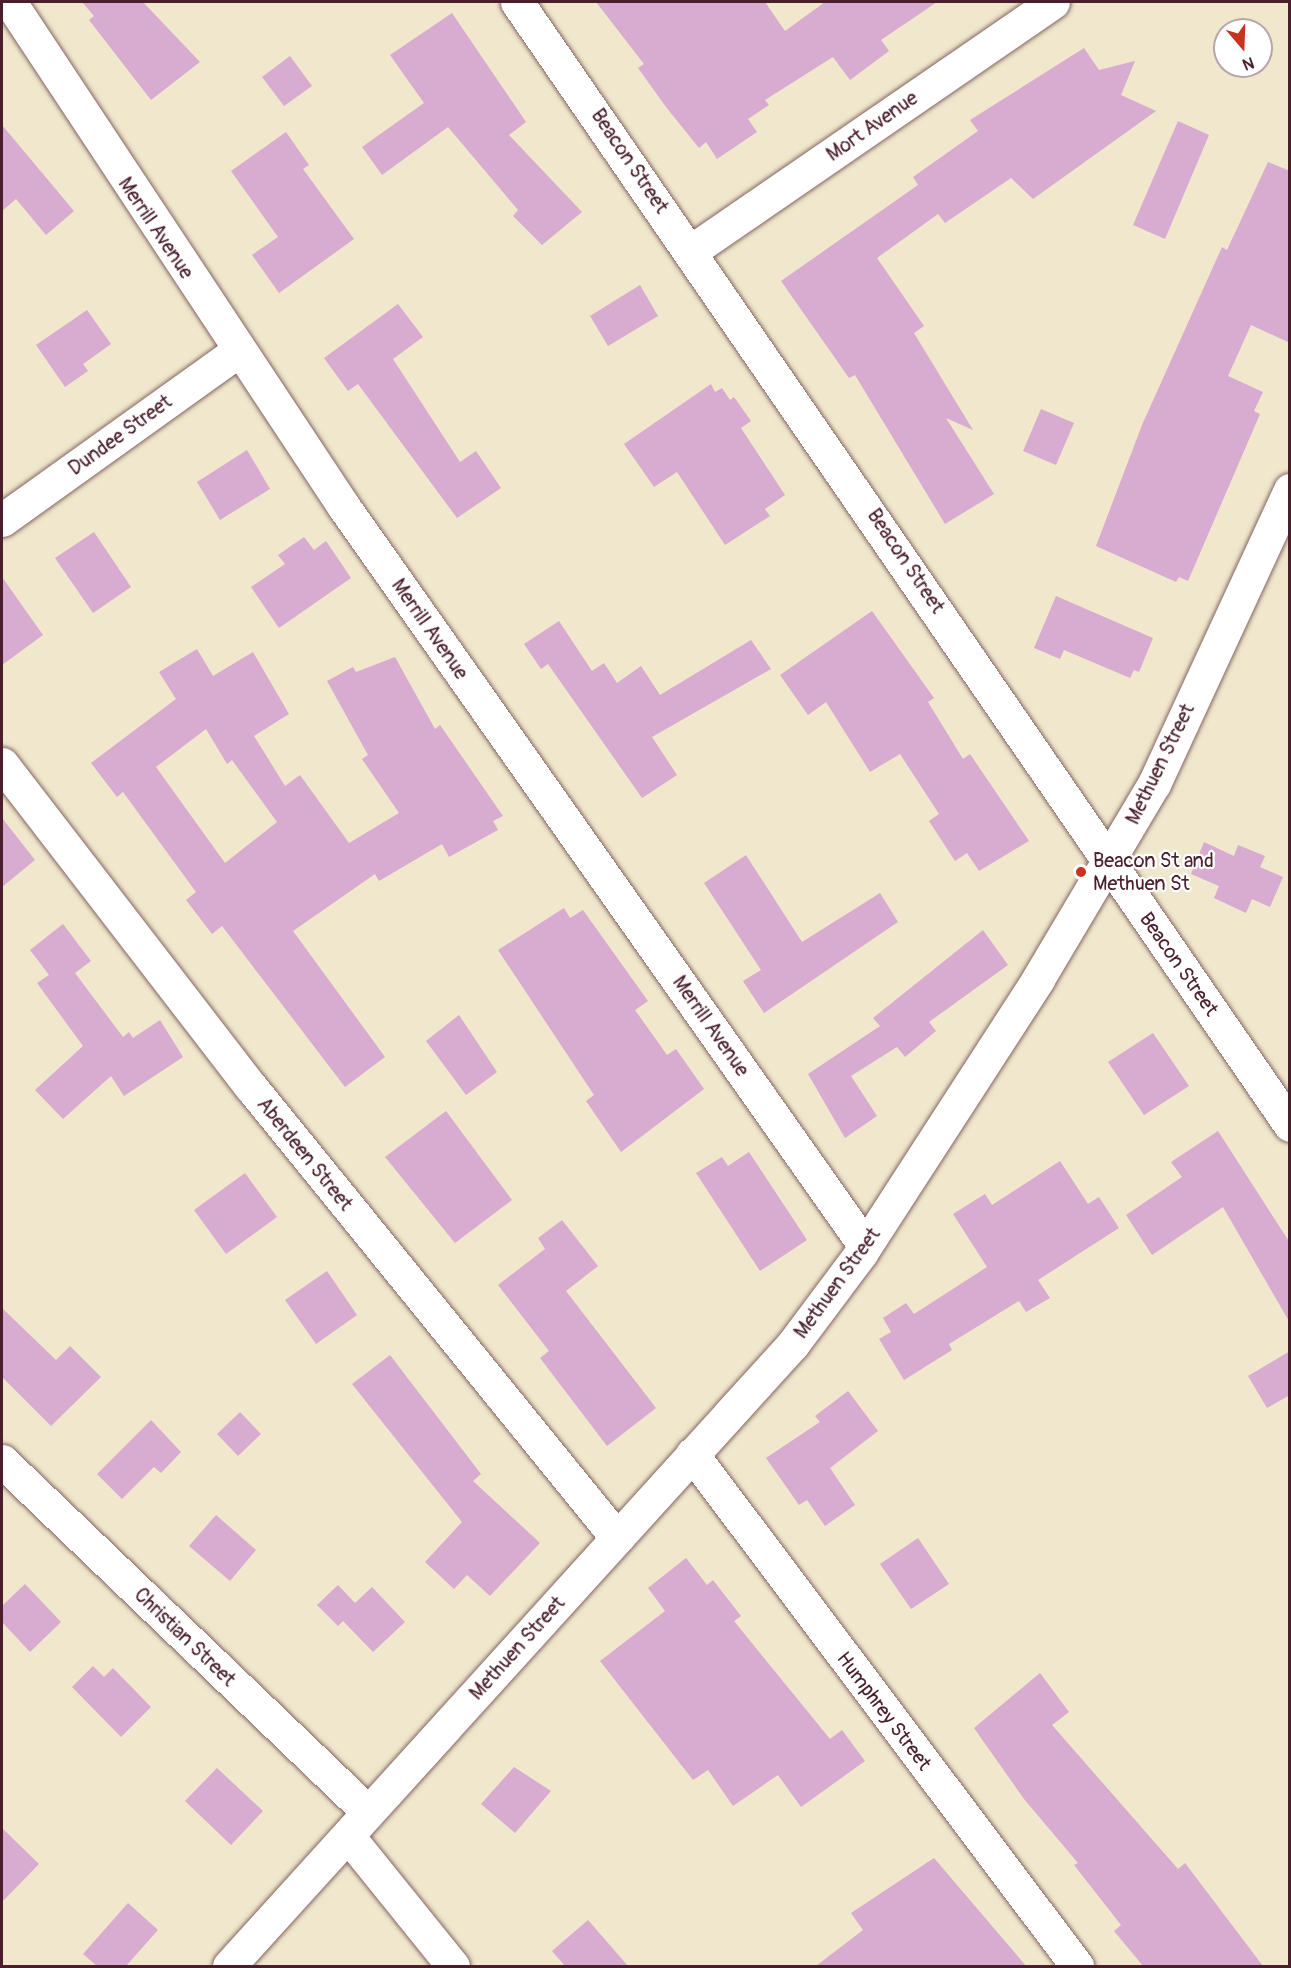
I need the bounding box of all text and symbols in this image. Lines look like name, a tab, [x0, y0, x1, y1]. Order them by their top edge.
north arrow	[1213, 18, 1273, 78]
text: N	[1240, 52, 1257, 74]
street label: Mort Avenue	[822, 86, 922, 166]
street label: Beacon Street	[586, 104, 674, 218]
street label: Merrill Avenue	[113, 173, 199, 283]
street label: Dundee Street	[64, 389, 176, 481]
street label: Beacon Street	[862, 504, 950, 618]
street label: Merrill Avenue	[386, 574, 474, 684]
street label: Methuen Street	[1120, 700, 1200, 828]
place label: Beacon St and Methuen St	[1093, 849, 1214, 896]
marker: Beacon St and Methuen St	[1074, 865, 1088, 879]
street label: Beacon Street	[1134, 908, 1224, 1020]
street label: Merrill Avenue	[667, 971, 755, 1081]
street label: Aberdeen Street	[252, 1093, 358, 1215]
street label: Methuen Street	[789, 1223, 885, 1343]
street label: Christian Street	[129, 1583, 241, 1691]
street label: Methuen Street	[464, 1591, 570, 1705]
street label: Humphrey Street	[832, 1647, 936, 1775]

